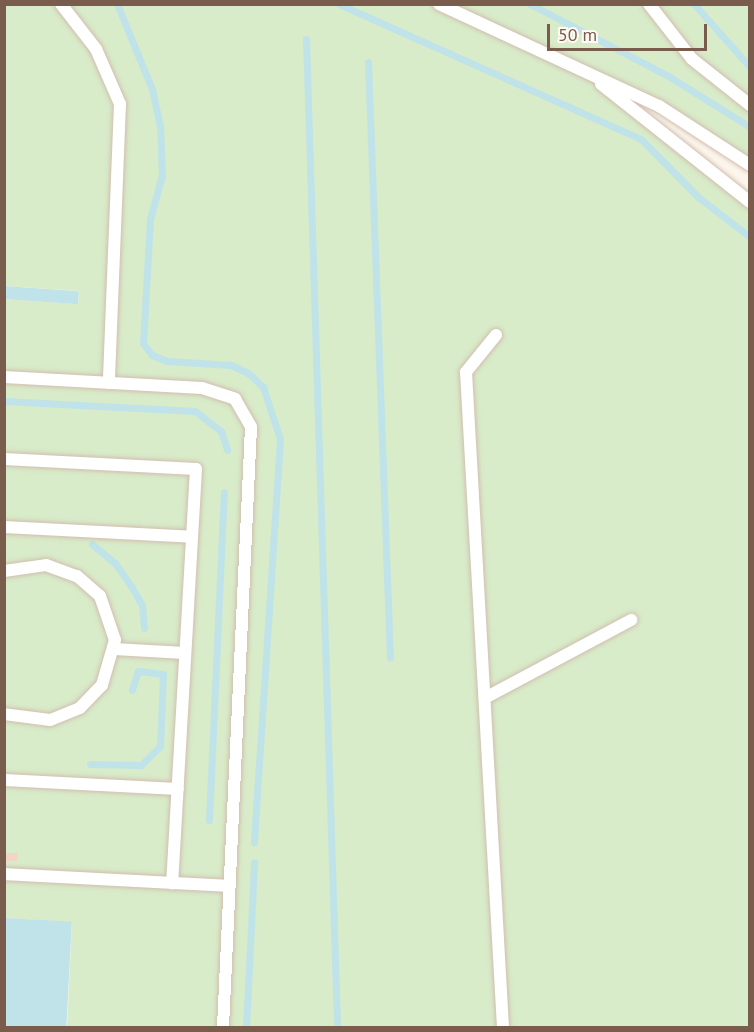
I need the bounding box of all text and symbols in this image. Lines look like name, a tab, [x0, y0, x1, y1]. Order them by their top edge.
scale bar	[550, 12, 710, 50]
text: 50 m	[558, 23, 597, 46]

